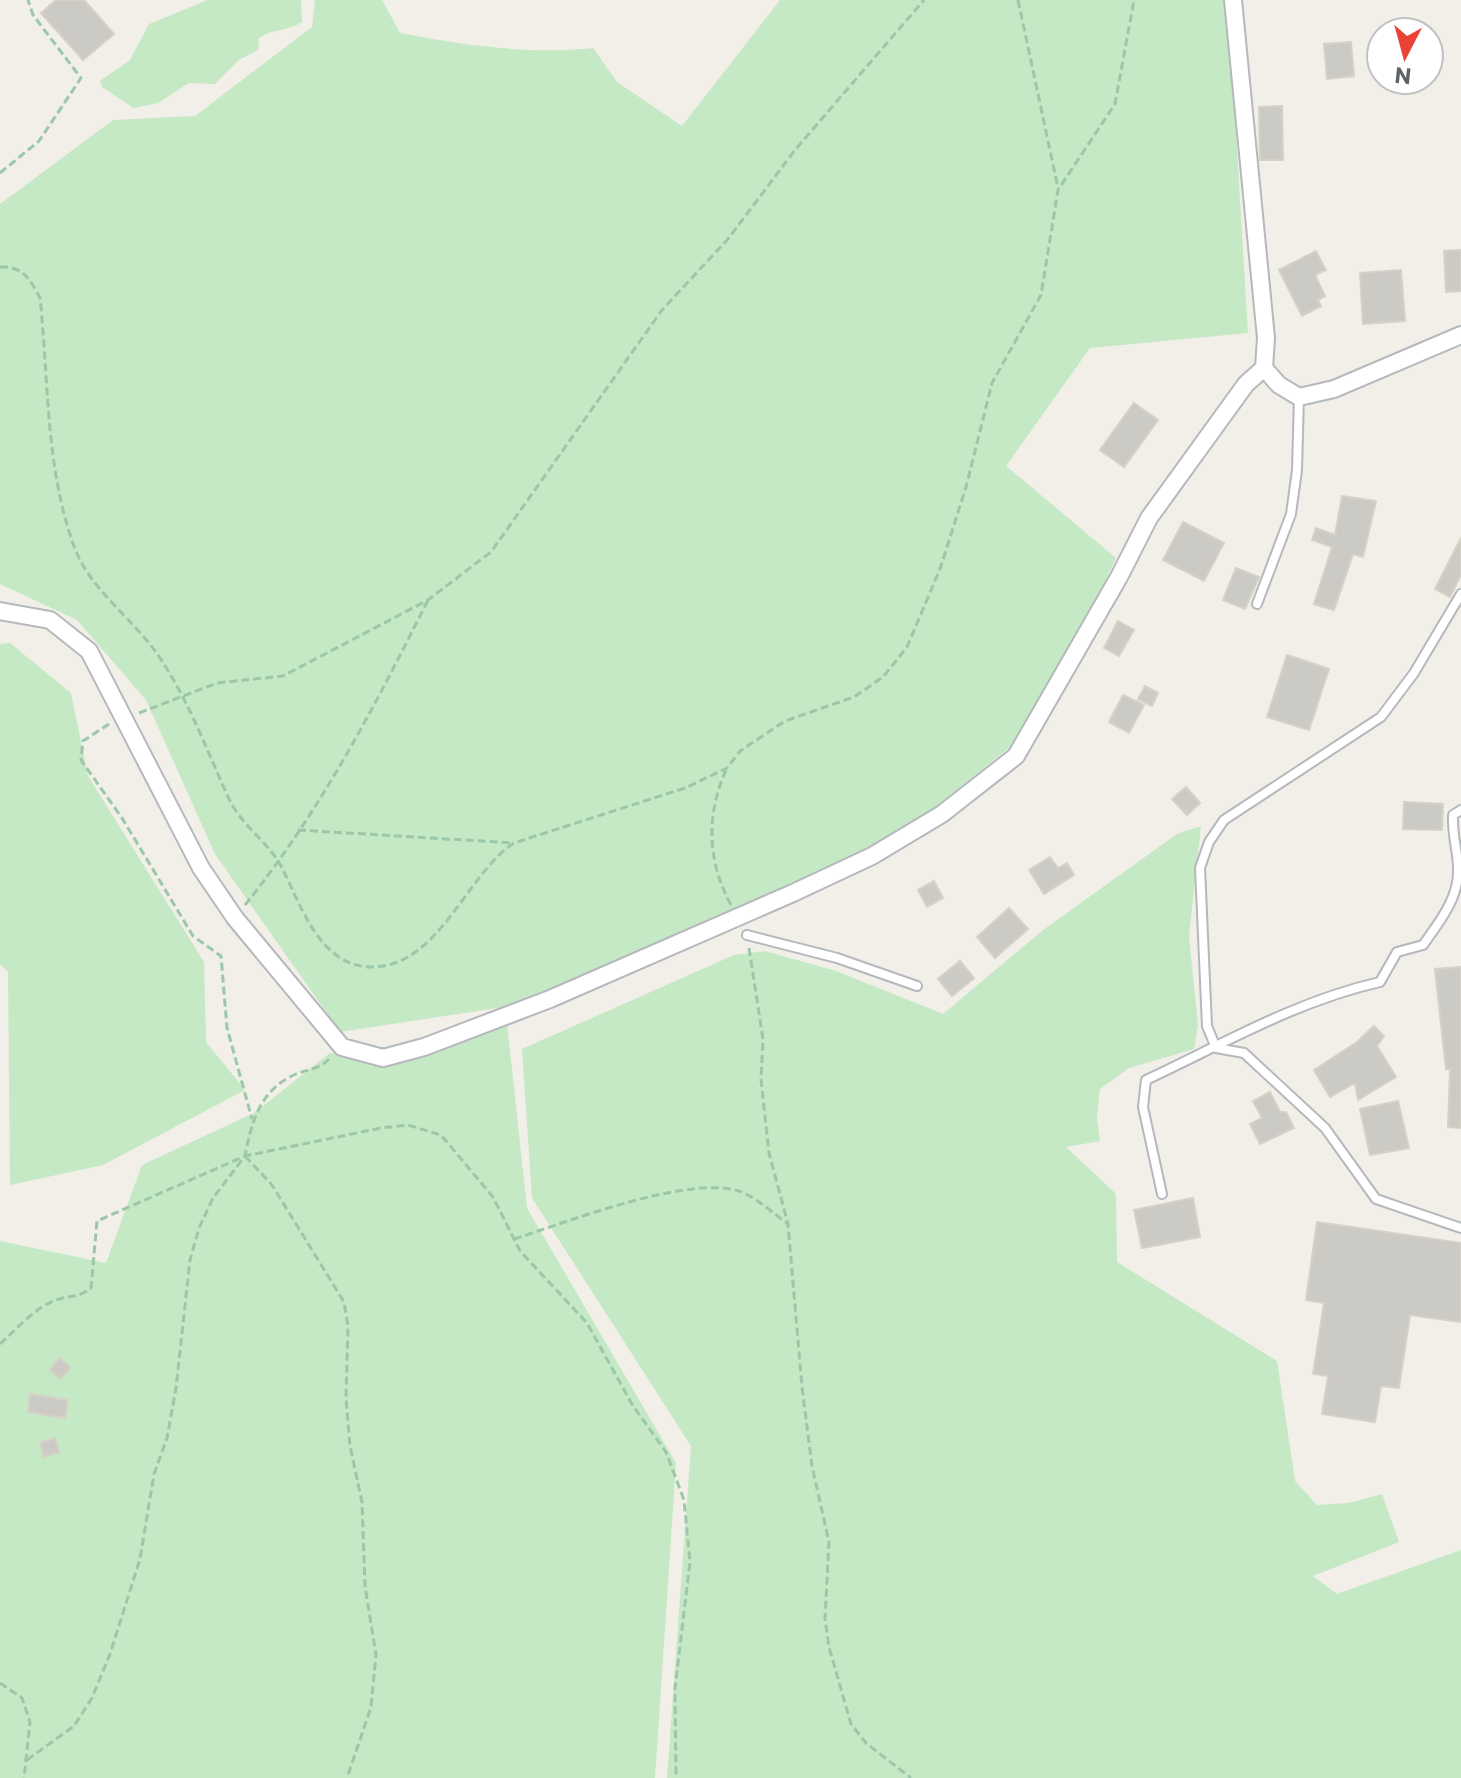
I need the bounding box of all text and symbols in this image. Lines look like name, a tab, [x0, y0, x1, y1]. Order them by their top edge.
north arrow	[1365, 16, 1445, 96]
text: N	[1393, 62, 1412, 91]

